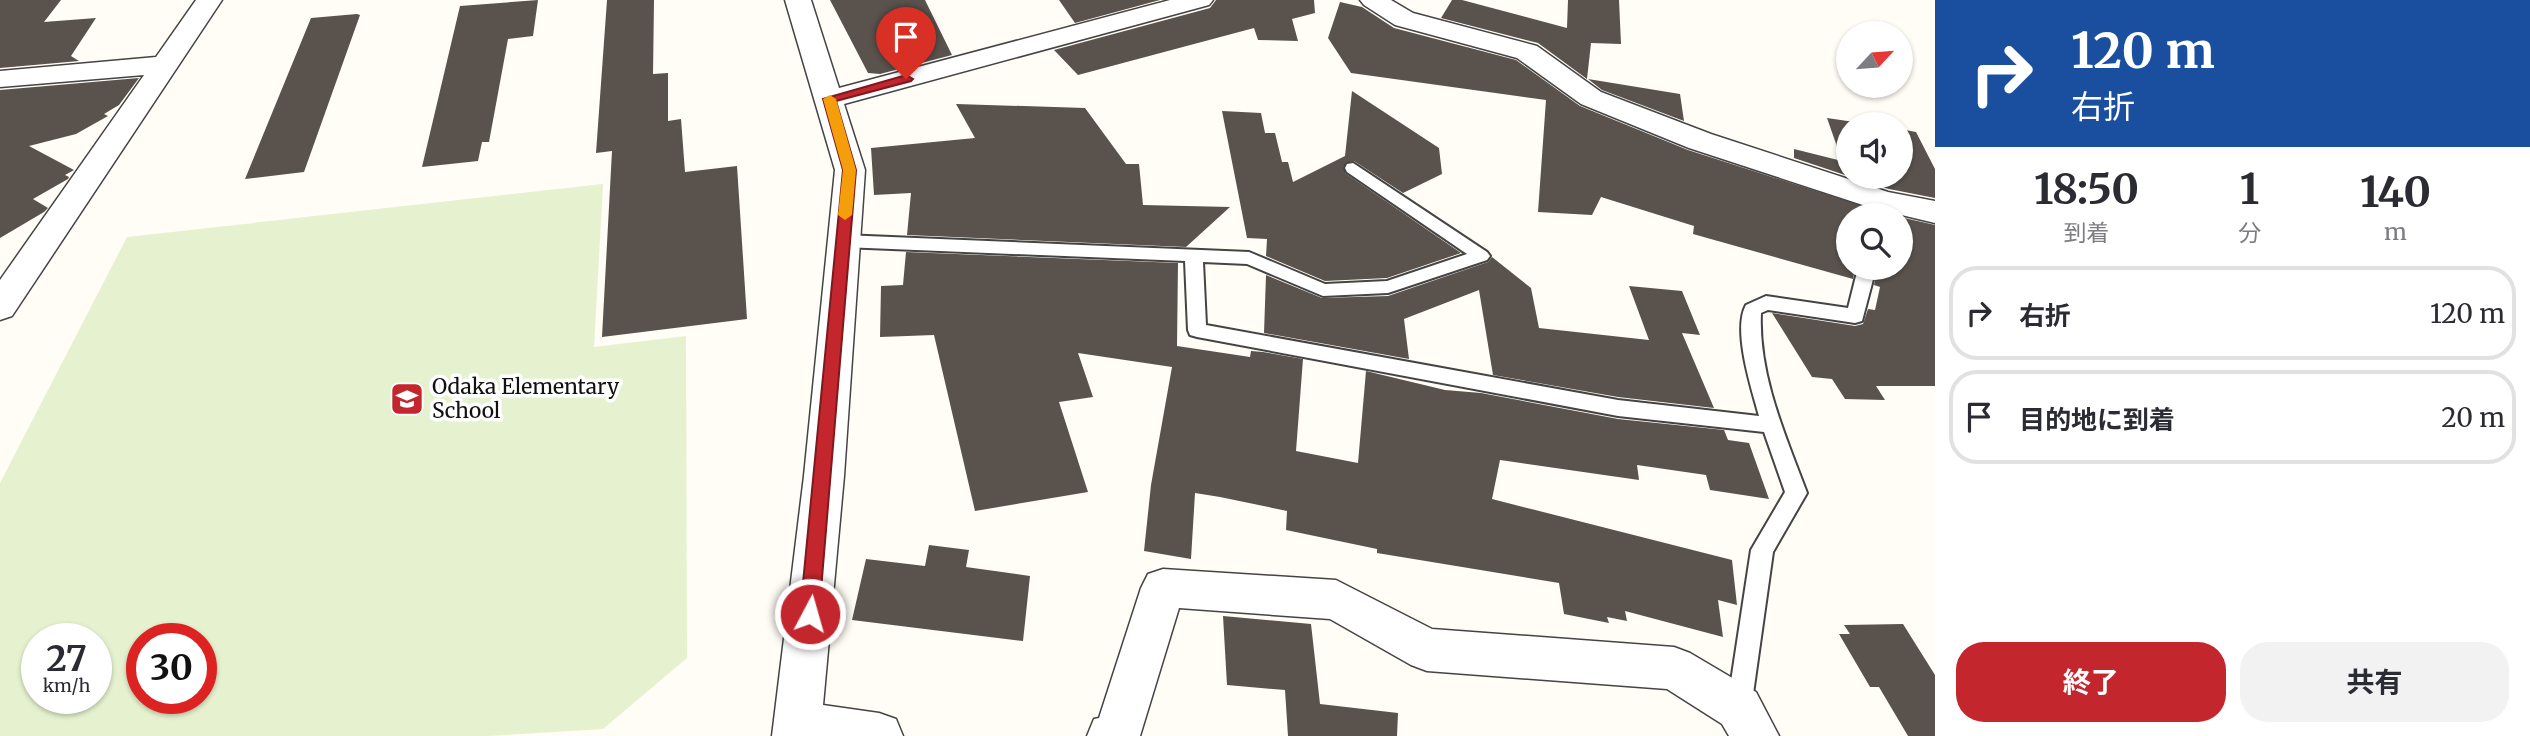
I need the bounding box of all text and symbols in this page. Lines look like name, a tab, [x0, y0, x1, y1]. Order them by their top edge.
pin	[876, 7, 936, 79]
icon: arrive	[887, 18, 925, 56]
text: 120 m	[2071, 20, 2215, 81]
north arrow	[1836, 21, 1913, 98]
map controls	[1836, 21, 1913, 280]
icon: right	[1956, 28, 2047, 119]
text: 右折	[2071, 87, 2135, 127]
button: sound	[1836, 112, 1913, 189]
text: 18:50	[2034, 163, 2139, 215]
text: 1	[2240, 163, 2259, 215]
text: 140	[2360, 166, 2431, 218]
button: search	[1836, 203, 1913, 280]
text: m	[2384, 217, 2407, 246]
text: 到着	[2063, 218, 2109, 247]
text: 分	[2238, 218, 2261, 247]
icon: right	[1960, 294, 1998, 332]
text: 120 m	[2430, 297, 2505, 330]
text: 右折	[2019, 299, 2071, 332]
place label: Odaka Elementary School	[432, 373, 620, 424]
school or university icon: Odaka Elementary School	[388, 380, 426, 418]
icon: arrive	[1960, 398, 1998, 436]
text: 20 m	[2441, 401, 2505, 434]
text: 目的地に到着	[2019, 403, 2175, 436]
position arrow	[773, 577, 847, 651]
speed limit sign: 30	[126, 623, 217, 714]
text: 27	[46, 637, 87, 681]
button: 終了	[1956, 642, 2226, 722]
button: 共有	[2240, 642, 2509, 722]
text: km/h	[43, 674, 90, 697]

